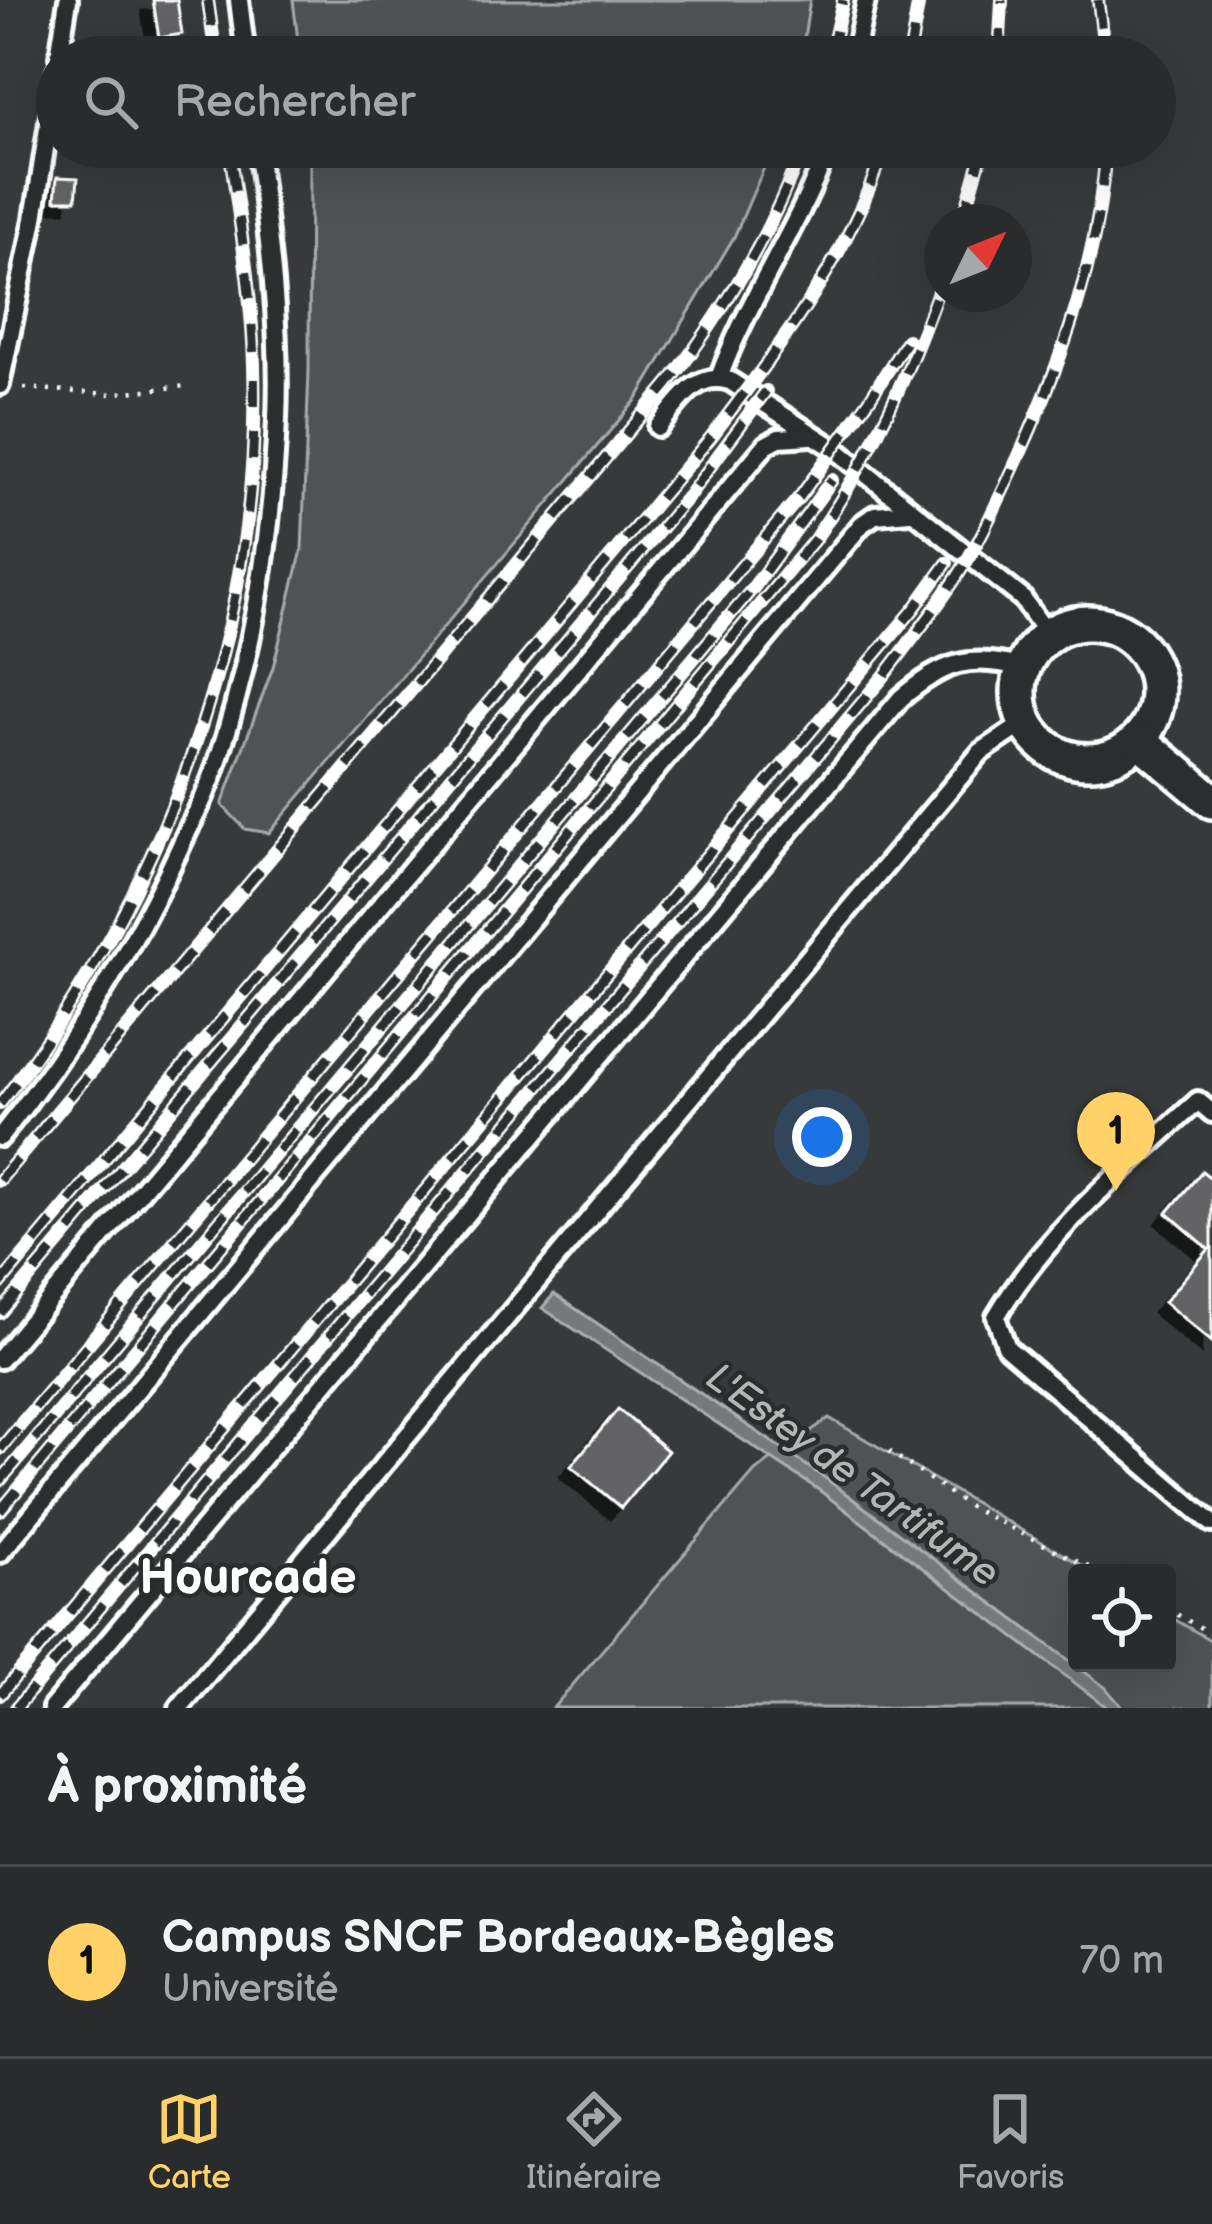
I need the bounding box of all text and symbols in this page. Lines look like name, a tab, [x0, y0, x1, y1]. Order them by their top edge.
search box	[36, 36, 1176, 168]
icon: search	[78, 69, 144, 135]
text: Rechercher	[174, 75, 415, 130]
north arrow	[924, 204, 1032, 312]
pin: 1	[1077, 1092, 1155, 1191]
your location	[792, 1107, 852, 1167]
water label: L'Estey de Tartifume	[697, 1354, 1007, 1598]
district label: Hourcade	[139, 1550, 357, 1607]
map controls	[1068, 1564, 1176, 1672]
button: locate	[1068, 1564, 1176, 1672]
text: À proximité	[48, 1756, 307, 1817]
text: Campus SNCF Bordeaux-Bègles	[162, 1911, 835, 1966]
text: 1	[79, 1938, 95, 1985]
text: 70 m	[1079, 1938, 1164, 1985]
text: Université	[162, 1966, 339, 2013]
tab: Carte	[148, 2086, 231, 2198]
tab: Itinéraire	[526, 2086, 661, 2198]
tab: Favoris	[957, 2086, 1064, 2198]

